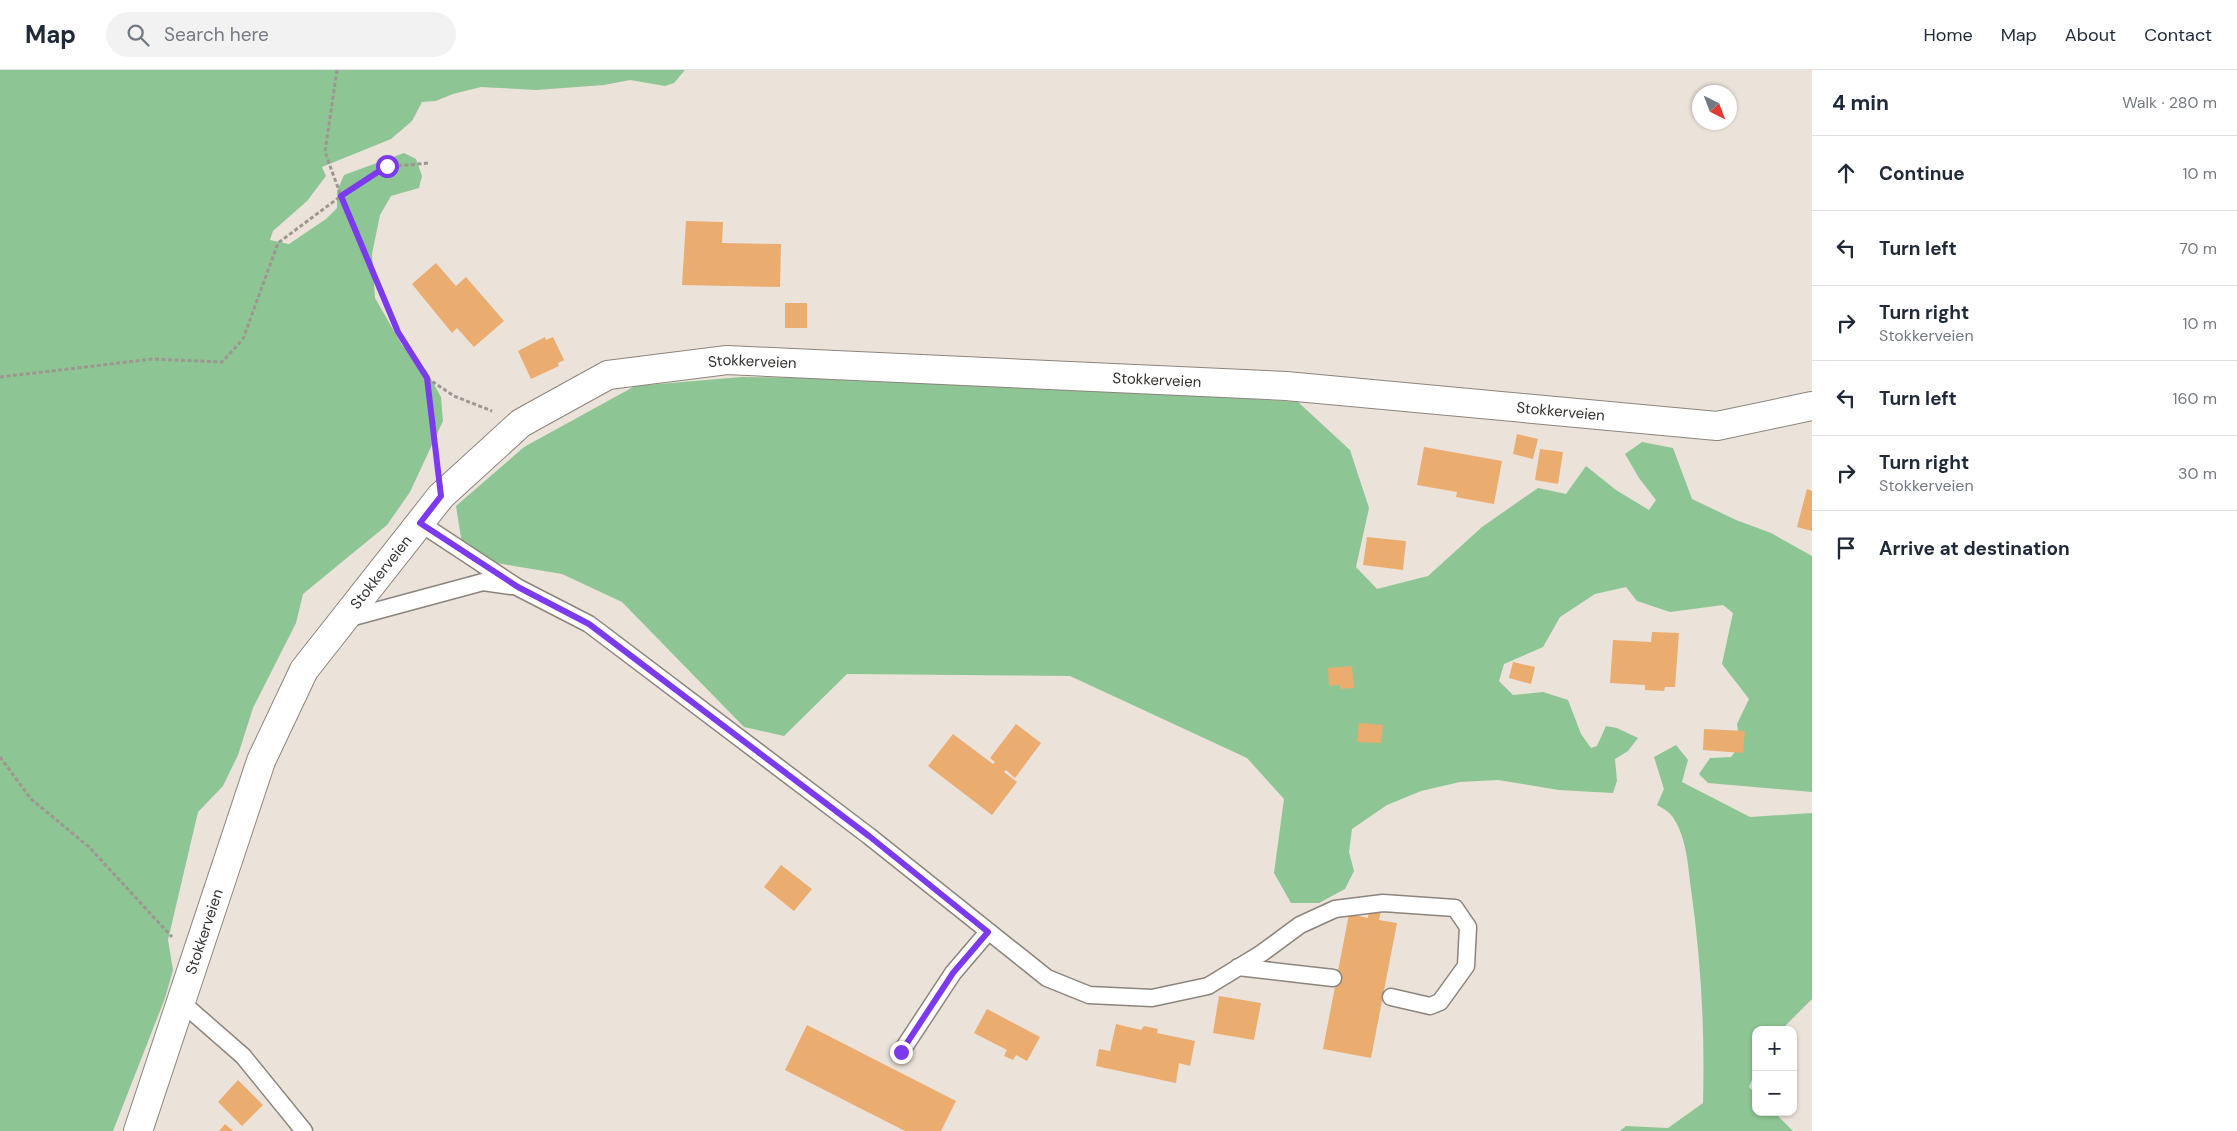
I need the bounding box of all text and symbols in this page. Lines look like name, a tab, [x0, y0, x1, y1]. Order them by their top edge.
search box	[106, 12, 456, 57]
text: Map	[25, 19, 76, 50]
icon: search	[124, 21, 152, 49]
text: Search here	[164, 22, 269, 47]
text: Home	[1923, 23, 1973, 47]
text: Map	[2001, 23, 2037, 47]
text: About	[2065, 23, 2116, 47]
text: Contact	[2144, 23, 2212, 47]
north arrow	[1692, 85, 1737, 130]
text: 4 min	[1832, 89, 1889, 117]
text: Walk · 280 m	[2122, 92, 2217, 113]
route start	[376, 155, 399, 178]
icon: ahead	[1832, 159, 1860, 187]
text: Continue	[1879, 161, 1965, 186]
text: 10 m	[2183, 163, 2217, 184]
icon: left	[1832, 234, 1860, 262]
text: Turn left	[1879, 236, 1957, 261]
text: 70 m	[2179, 238, 2217, 259]
text: Turn right	[1879, 300, 1969, 325]
icon: right	[1832, 309, 1860, 337]
text: 10 m	[2183, 313, 2217, 334]
text: Stokkerveien	[1879, 325, 1974, 346]
street label: Stokkerveien	[707, 350, 797, 373]
street label: Stokkerveien	[1112, 368, 1202, 392]
icon: left	[1832, 384, 1860, 412]
text: Turn left	[1879, 386, 1957, 411]
text: 160 m	[2173, 388, 2217, 409]
street label: Stokkerveien	[1515, 397, 1606, 426]
text: Turn right	[1879, 450, 1969, 475]
icon: right	[1832, 459, 1860, 487]
text: 30 m	[2178, 463, 2217, 484]
text: Stokkerveien	[1879, 475, 1974, 496]
street label: Stokkerveien	[346, 531, 416, 613]
icon: arrive	[1832, 534, 1860, 562]
text: Arrive at destination	[1879, 536, 2070, 561]
street label: Stokkerveien	[181, 886, 228, 977]
map controls	[1752, 1026, 1797, 1116]
button: +	[1752, 1026, 1797, 1071]
route end	[890, 1041, 913, 1064]
button: −	[1752, 1071, 1797, 1116]

